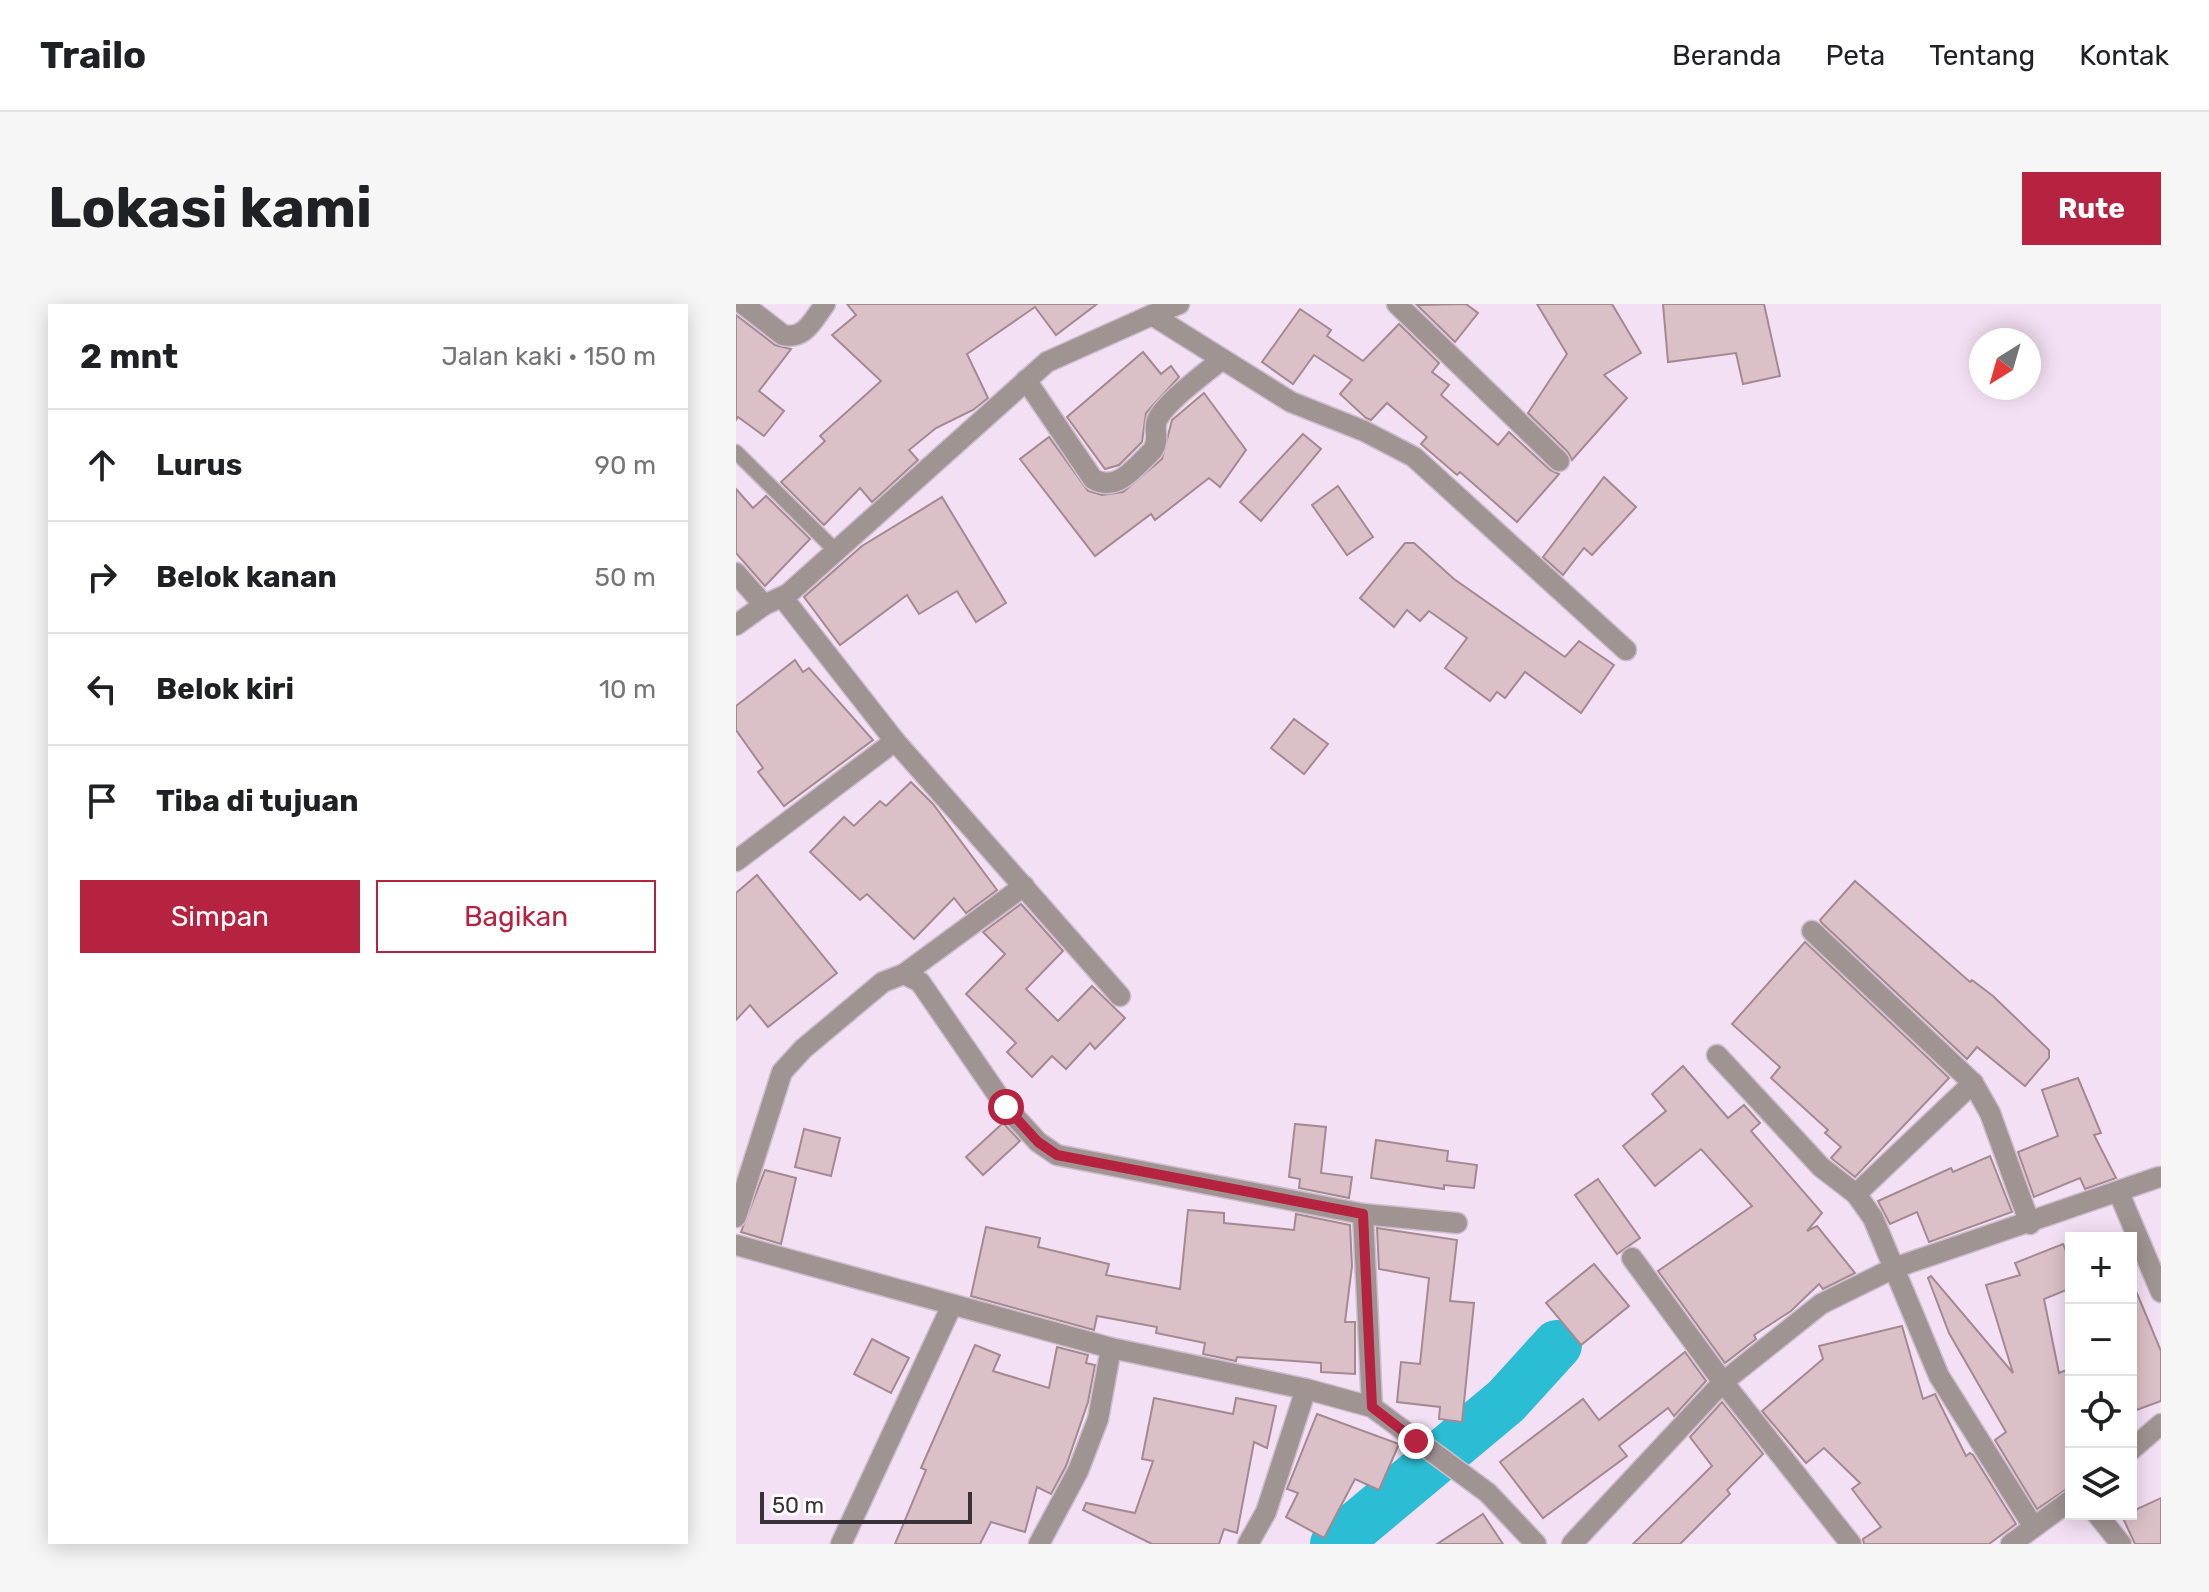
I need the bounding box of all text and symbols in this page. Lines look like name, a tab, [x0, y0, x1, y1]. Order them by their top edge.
text: Trailo	[40, 32, 146, 78]
text: Beranda	[1672, 39, 1781, 72]
text: Peta	[1825, 39, 1885, 72]
text: Tentang	[1929, 39, 2035, 72]
text: Kontak	[2079, 39, 2169, 72]
button: Rute	[2022, 172, 2161, 245]
text: Lokasi kami	[48, 175, 372, 241]
north arrow	[1969, 328, 2041, 400]
text: 2 mnt	[80, 336, 178, 377]
text: Jalan kaki · 150 m	[441, 341, 656, 372]
icon: ahead	[80, 443, 124, 487]
text: Lurus	[156, 447, 242, 483]
text: 90 m	[595, 450, 656, 481]
icon: right	[80, 555, 124, 599]
text: Belok kanan	[156, 559, 337, 595]
text: 50 m	[595, 562, 656, 593]
icon: left	[80, 667, 124, 711]
text: Belok kiri	[156, 671, 294, 707]
text: 10 m	[599, 674, 656, 705]
icon: arrive	[80, 779, 124, 823]
text: Tiba di tujuan	[156, 783, 358, 819]
button: Simpan	[80, 880, 360, 953]
button: Bagikan	[376, 880, 656, 953]
route start	[988, 1089, 1024, 1125]
map controls	[2065, 1232, 2137, 1520]
button: +	[2065, 1232, 2137, 1304]
button: −	[2065, 1304, 2137, 1376]
button: locate	[2065, 1376, 2137, 1448]
route end	[1398, 1423, 1434, 1459]
button: layers	[2065, 1448, 2137, 1520]
scale bar	[760, 1488, 972, 1524]
text: 50 m	[772, 1492, 824, 1519]

